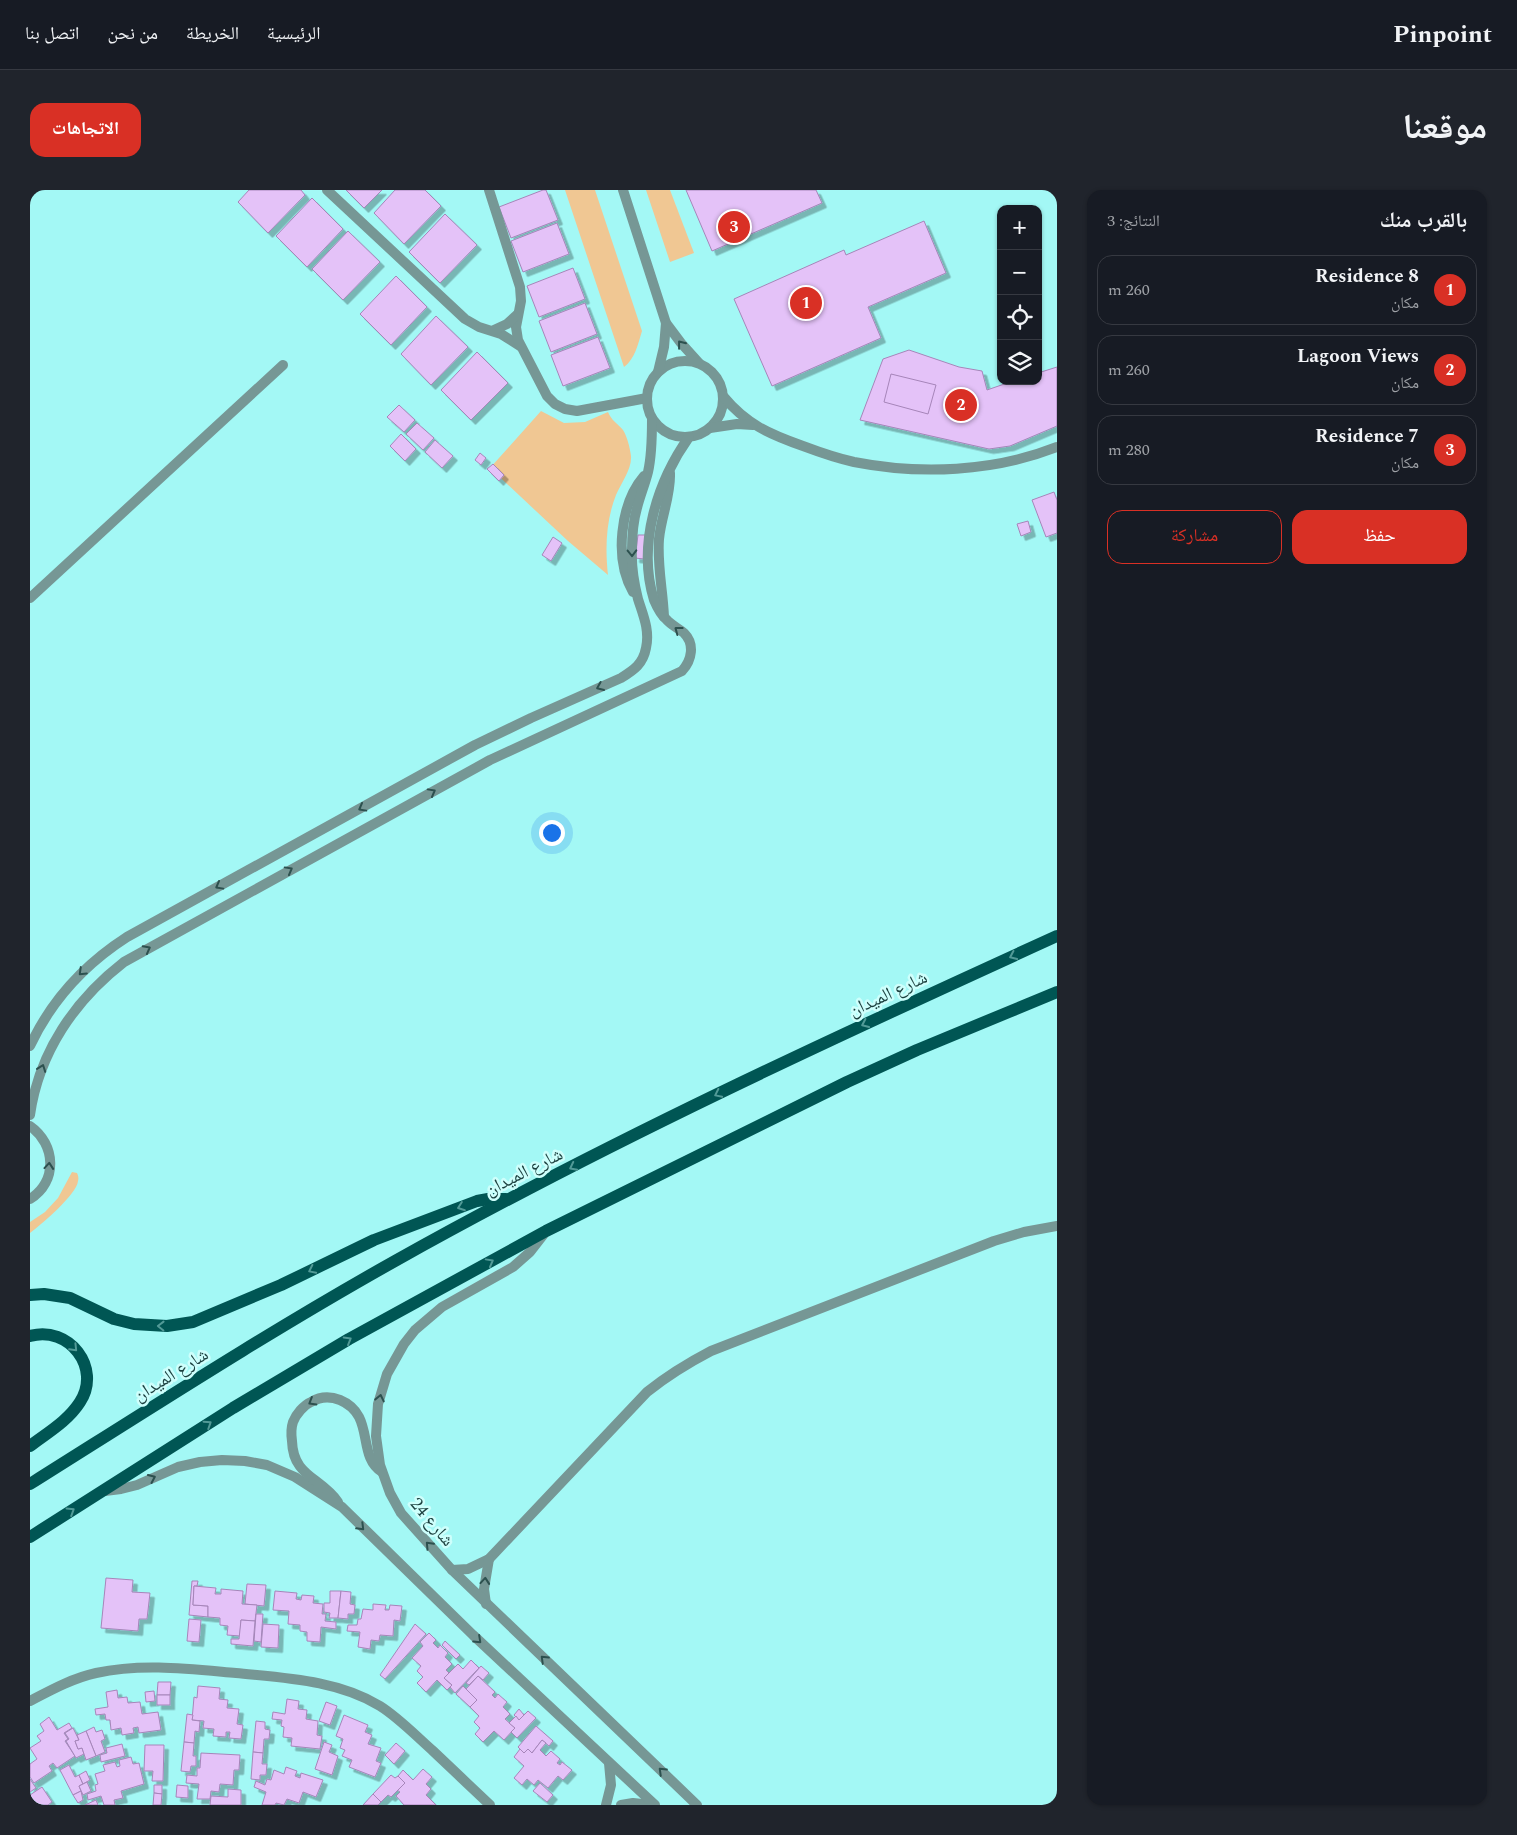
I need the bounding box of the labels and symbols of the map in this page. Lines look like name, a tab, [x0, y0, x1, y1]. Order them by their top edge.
pin: 3	[718, 208, 750, 246]
pin: 1	[790, 284, 822, 322]
one-way arrow	[678, 340, 687, 349]
pin: 2	[945, 386, 977, 424]
one-way arrow	[627, 549, 637, 557]
one-way arrow	[675, 627, 684, 635]
one-way arrow	[596, 681, 605, 692]
one-way arrow	[426, 788, 435, 798]
one-way arrow	[358, 802, 367, 812]
your location	[539, 820, 565, 846]
one-way arrow	[284, 867, 293, 877]
one-way arrow	[216, 880, 225, 890]
one-way arrow	[142, 945, 151, 955]
one-way arrow	[1009, 950, 1018, 961]
street label: شارع الميدان	[844, 964, 932, 1024]
one-way arrow	[78, 966, 87, 975]
one-way arrow	[861, 1018, 870, 1028]
one-way arrow	[36, 1064, 46, 1073]
one-way arrow	[714, 1087, 723, 1098]
street label: شارع الميدان	[480, 1141, 568, 1203]
one-way arrow	[569, 1161, 578, 1171]
one-way arrow	[44, 1162, 55, 1170]
one-way arrow	[458, 1201, 466, 1211]
one-way arrow	[485, 1258, 494, 1268]
one-way arrow	[308, 1264, 317, 1274]
one-way arrow	[156, 1321, 164, 1331]
one-way arrow	[342, 1337, 351, 1347]
street label: شارع الميدان	[128, 1341, 214, 1409]
one-way arrow	[68, 1342, 77, 1351]
one-way arrow	[374, 1394, 384, 1403]
one-way arrow	[309, 1396, 318, 1406]
one-way arrow	[203, 1421, 212, 1430]
one-way arrow	[147, 1474, 156, 1485]
street label: شارع 24	[403, 1492, 461, 1552]
one-way arrow	[66, 1508, 75, 1518]
one-way arrow	[355, 1521, 364, 1530]
one-way arrow	[426, 1541, 435, 1550]
one-way arrow	[480, 1577, 491, 1585]
one-way arrow	[472, 1634, 481, 1643]
one-way arrow	[541, 1656, 550, 1665]
one-way arrow	[658, 1768, 667, 1777]

